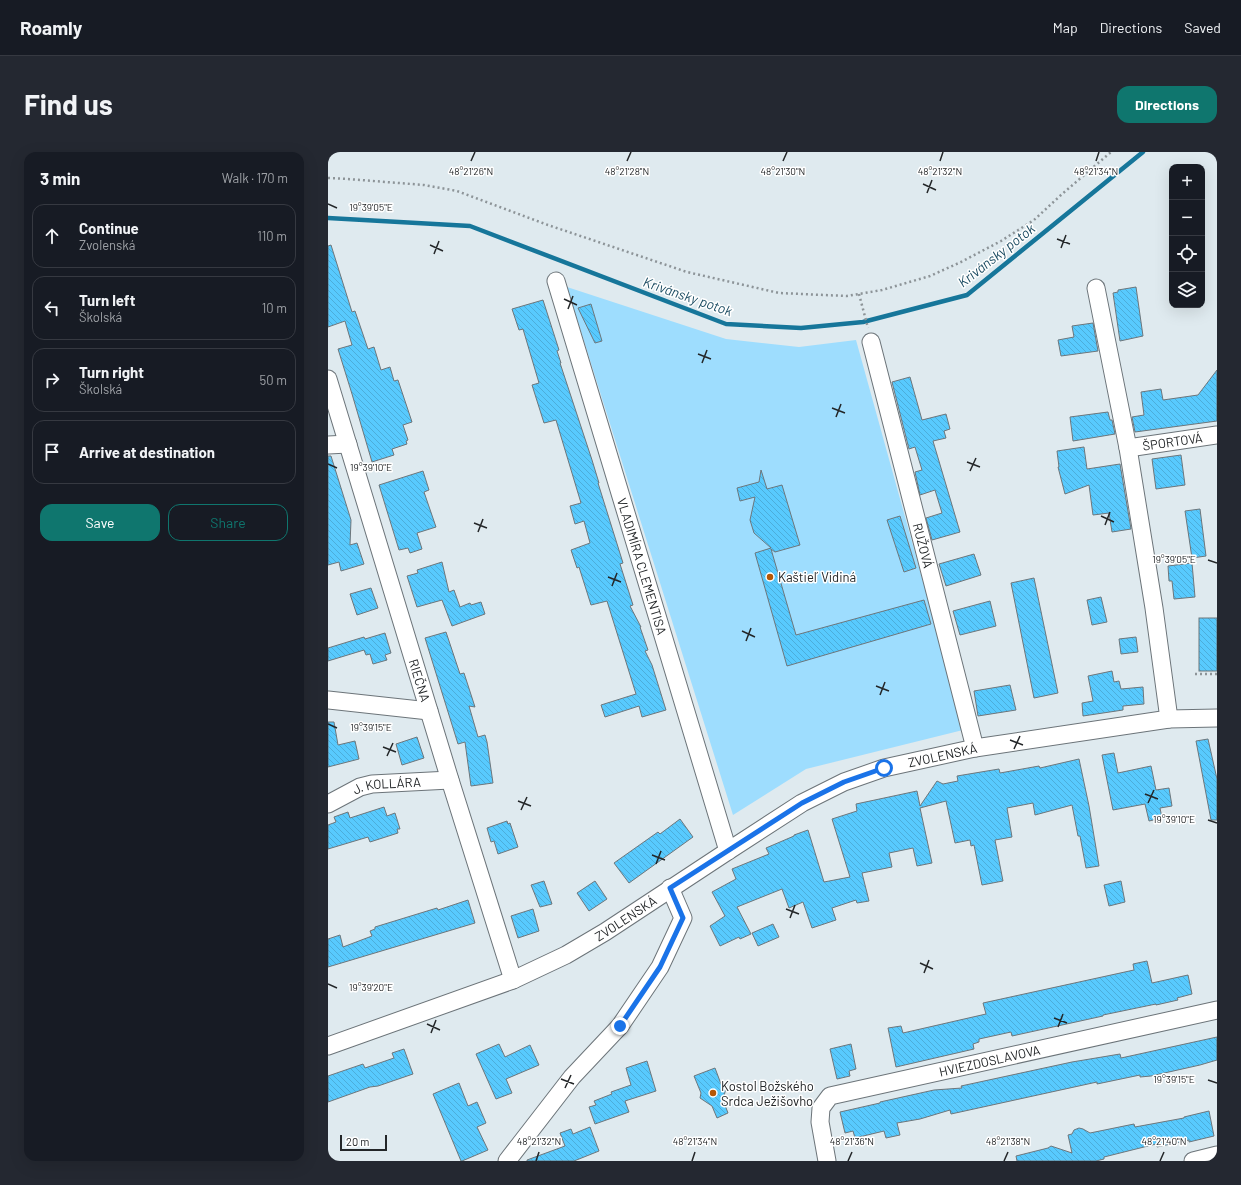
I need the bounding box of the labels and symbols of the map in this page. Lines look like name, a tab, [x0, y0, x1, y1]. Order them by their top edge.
text: 48°21'26"N	[449, 165, 493, 177]
text: 48°21'28"N	[605, 165, 649, 177]
text: 48°21'30"N	[761, 165, 805, 177]
text: 48°21'32"N	[918, 165, 962, 177]
text: 48°21'34"N	[1074, 165, 1118, 177]
text: 19°39'05"E	[349, 201, 393, 213]
water label: Krivánsky potok	[954, 219, 1038, 290]
water label: Krivánsky potok	[641, 273, 735, 319]
street label: ŠPORTOVÁ	[1141, 429, 1204, 454]
text: 19°39'10"E	[350, 461, 392, 473]
street label: VLADIMÍRA CLEMENTISA	[614, 496, 670, 637]
street label: RUŽOVÁ	[910, 521, 937, 570]
text: 19°39'05"E	[1152, 553, 1196, 565]
place label: Kaštieľ Vidiná	[778, 569, 856, 585]
marker: Kaštieľ Vidiná	[765, 572, 775, 582]
street label: RIEČNA	[406, 657, 434, 704]
text: 19°39'15"E	[350, 721, 392, 733]
street label: ZVOLENSKÁ	[906, 740, 979, 771]
route start	[875, 759, 893, 777]
street label: J. KOLLÁRA	[349, 774, 421, 798]
text: 19°39'10"E	[1153, 813, 1195, 825]
street label: ZVOLENSKÁ	[592, 892, 660, 944]
text: 19°39'20"E	[349, 981, 393, 993]
route end	[611, 1017, 629, 1035]
street label: HVIEZDOSLAVOVA	[937, 1042, 1042, 1080]
text: 19°39'15"E	[1153, 1073, 1195, 1085]
place label: Kostol Božského Srdca Ježišovho	[721, 1078, 814, 1109]
marker: Kostol Božského Srdca Ježišovho	[708, 1088, 718, 1098]
scale bar	[340, 1133, 387, 1152]
text: 48°21'32"N	[517, 1135, 561, 1147]
text: 48°21'34"N	[673, 1135, 717, 1147]
text: 48°21'36"N	[830, 1135, 874, 1147]
text: 48°21'38"N	[986, 1135, 1030, 1147]
text: 48°21'40"N	[1141, 1135, 1187, 1147]

